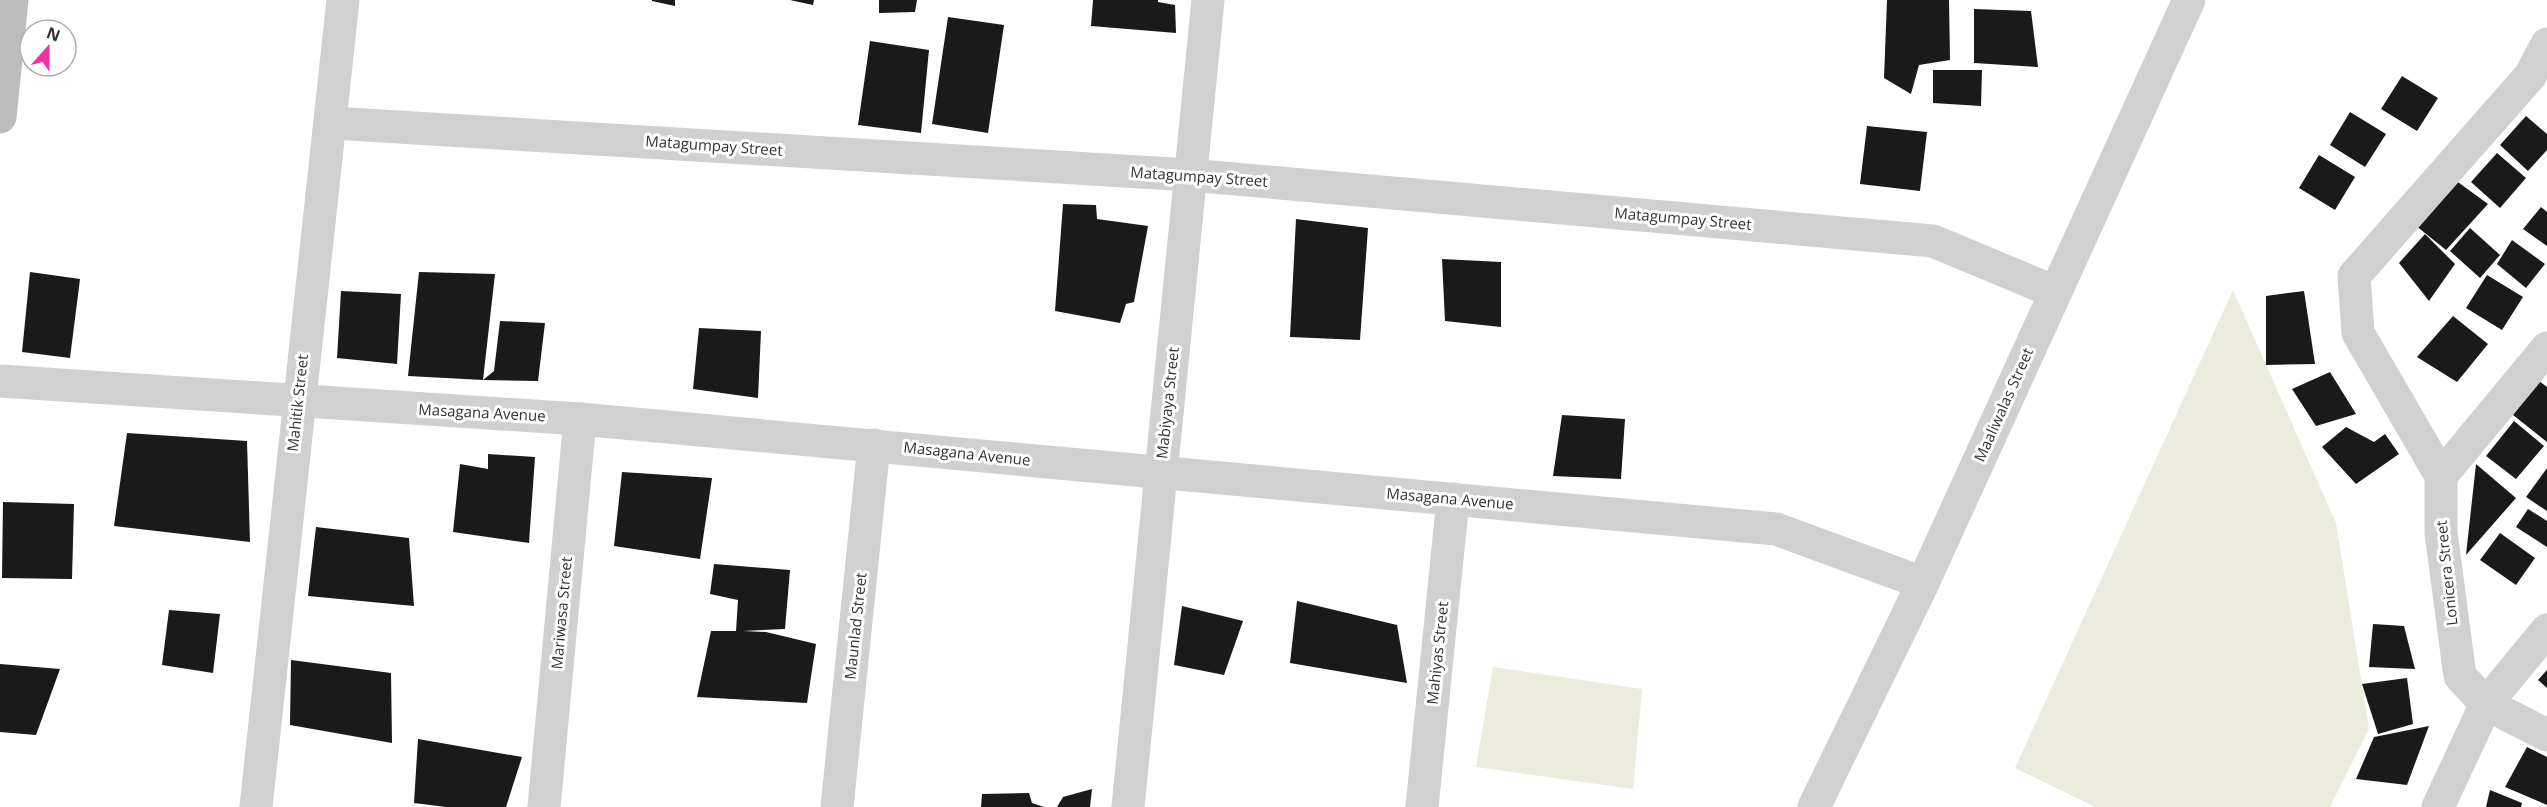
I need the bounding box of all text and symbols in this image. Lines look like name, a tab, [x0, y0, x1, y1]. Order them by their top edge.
north arrow	[18, 18, 78, 78]
text: N	[43, 21, 63, 47]
street label: Matagumpay Street	[645, 130, 783, 160]
street label: Matagumpay Street	[1130, 161, 1268, 191]
street label: Matagumpay Street	[1614, 202, 1752, 234]
street label: Maaliwalas Street	[1969, 344, 2037, 465]
street label: Mabiyaya Street	[1151, 346, 1183, 460]
street label: Mahitik Street	[282, 353, 312, 452]
street label: Masagana Avenue	[418, 399, 546, 425]
street label: Masagana Avenue	[903, 436, 1032, 470]
street label: Masagana Avenue	[1386, 482, 1514, 514]
street label: Lonicera Street	[2431, 519, 2461, 627]
street label: Mariwasa Street	[546, 556, 576, 670]
street label: Maunlad Street	[839, 571, 871, 680]
street label: Mahiyas Street	[1422, 600, 1452, 705]

